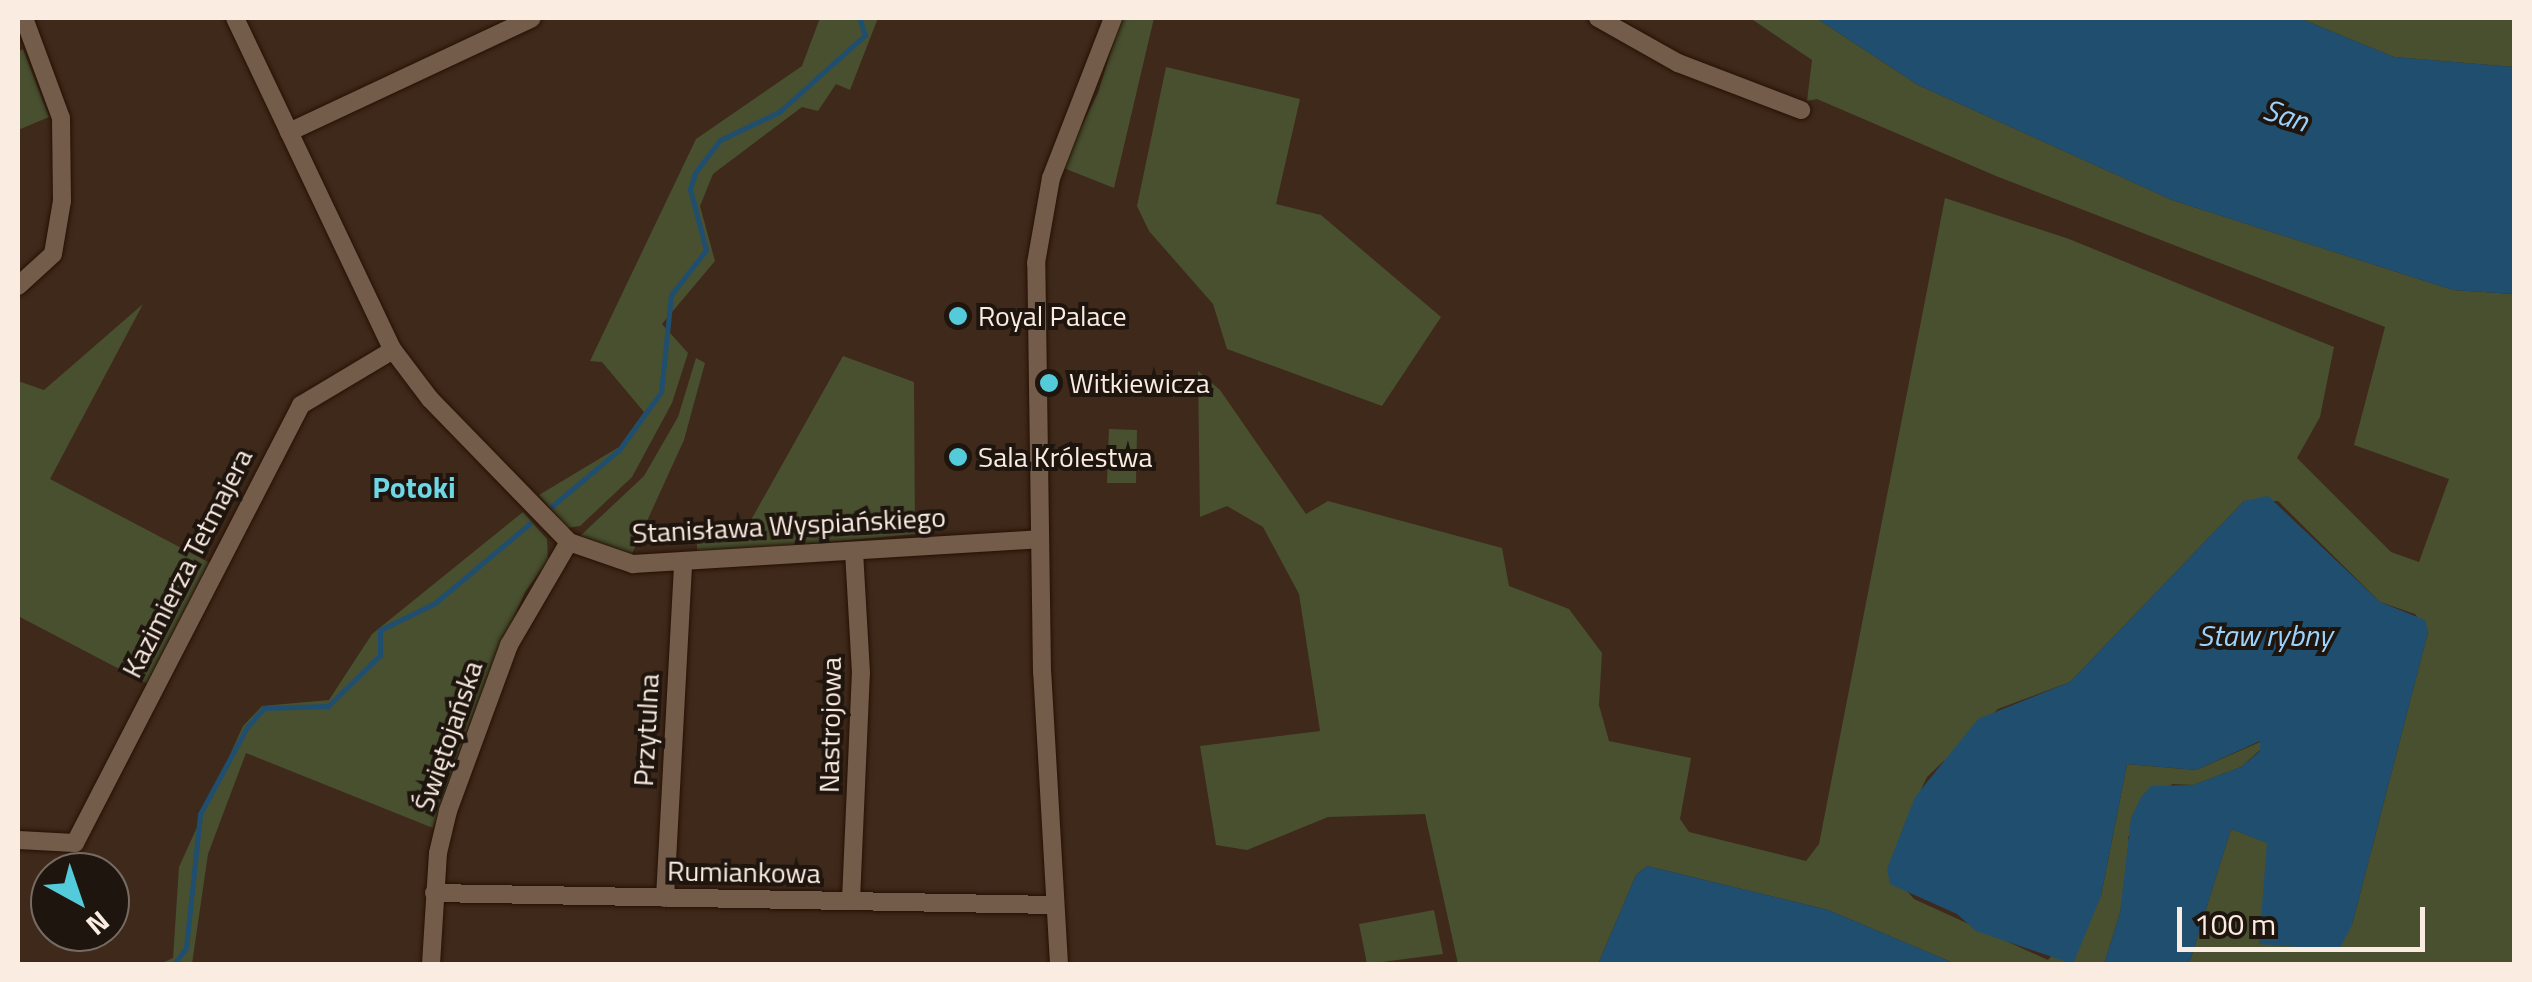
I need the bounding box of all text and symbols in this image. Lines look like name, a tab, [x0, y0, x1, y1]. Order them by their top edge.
water label: San	[2259, 91, 2313, 139]
place label: Royal Palace	[978, 299, 1127, 333]
marker: Royal Palace	[947, 305, 969, 327]
place label: Witkiewicza	[1069, 366, 1210, 400]
marker: Witkiewicza	[1038, 372, 1060, 394]
place label: Sala Królestwa	[978, 440, 1153, 474]
street label: Kazimierza Tetmajera	[115, 443, 259, 683]
marker: Sala Królestwa	[947, 446, 969, 468]
district label: Potoki	[372, 469, 456, 505]
street label: Stanisława Wyspiańskiego	[631, 500, 947, 550]
water label: Staw rybny	[2198, 617, 2332, 653]
street label: Świętojańska	[407, 656, 489, 816]
street label: Nastrojowa	[812, 657, 848, 793]
street label: Przytulna	[626, 673, 666, 787]
north arrow	[30, 852, 130, 952]
street label: Rumiankowa	[667, 854, 821, 890]
scale bar	[2182, 887, 2430, 949]
text: N	[77, 901, 120, 947]
text: 100 m	[2194, 901, 2276, 947]

